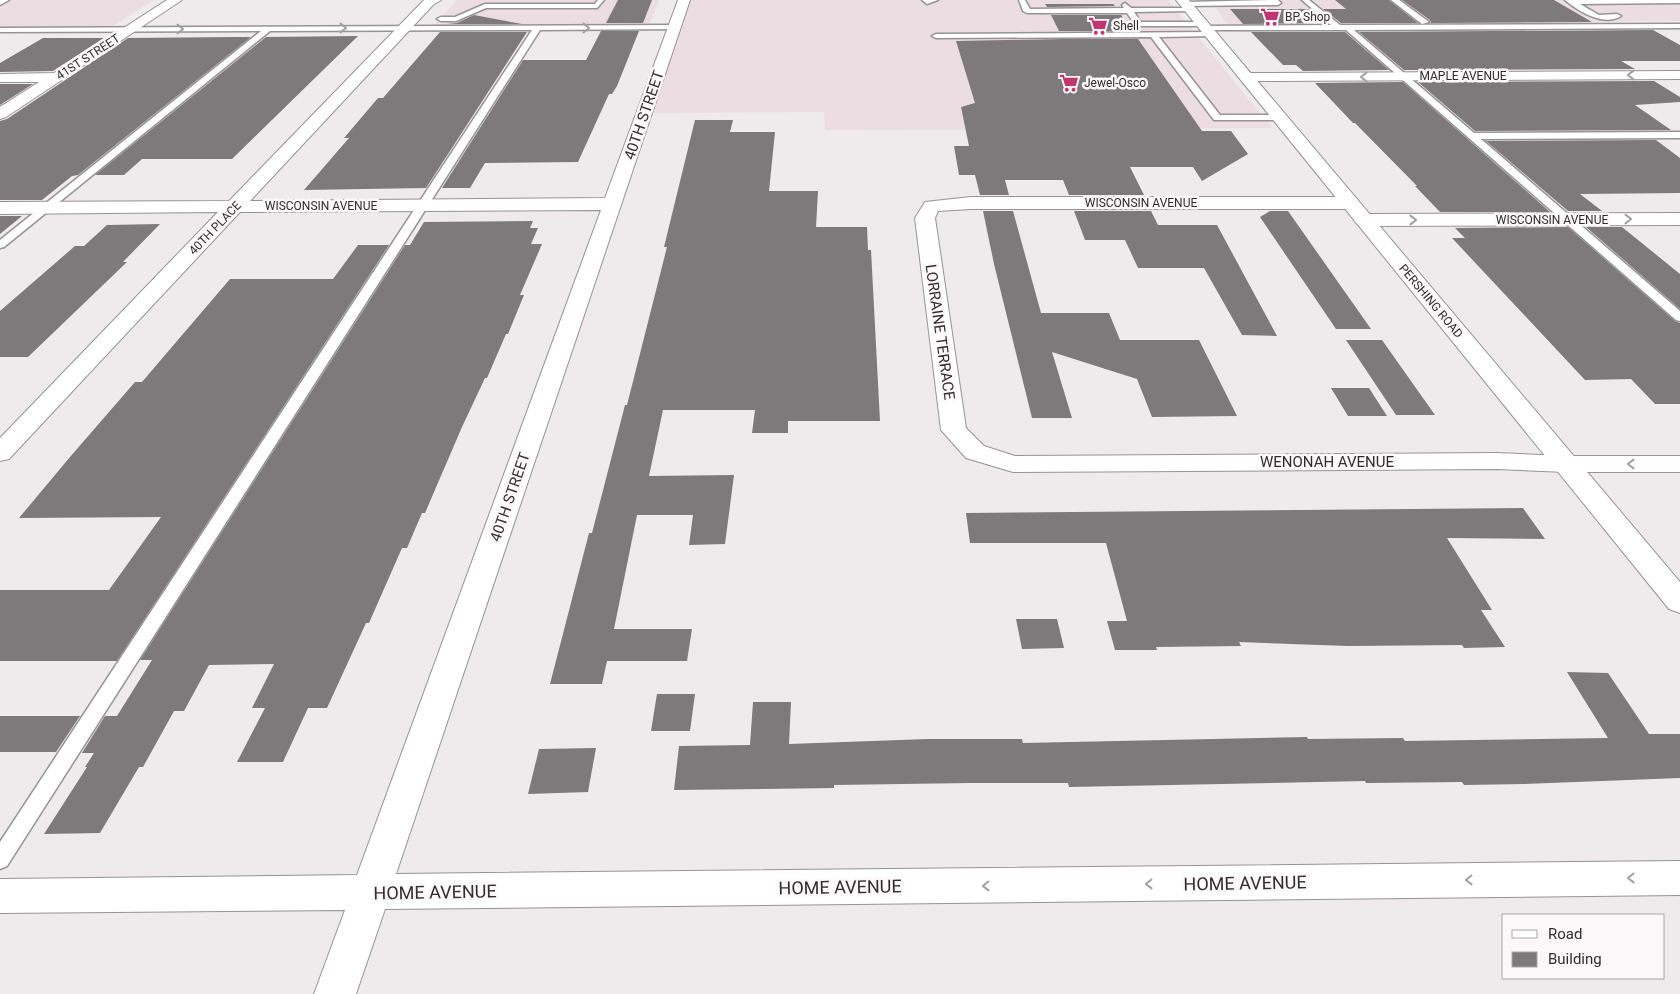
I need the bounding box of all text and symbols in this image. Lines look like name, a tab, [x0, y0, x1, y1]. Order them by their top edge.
supermarket icon: BP Shop	[1259, 6, 1281, 28]
place label: BP Shop	[1285, 10, 1331, 24]
supermarket icon: Shell	[1087, 15, 1109, 37]
place label: Shell	[1113, 19, 1139, 33]
one-way arrow	[339, 23, 347, 34]
one-way arrow	[582, 23, 590, 33]
one-way arrow	[176, 24, 184, 34]
street label: 41ST STREET	[54, 31, 122, 83]
street label: 40TH STREET	[620, 68, 668, 162]
street label: MAPLE AVENUE	[1419, 69, 1507, 83]
one-way arrow	[1627, 70, 1635, 80]
supermarket icon: Jewel-Osco	[1058, 72, 1080, 94]
one-way arrow	[1360, 72, 1368, 82]
place label: Jewel-Osco	[1084, 76, 1146, 90]
street label: WISCONSIN AVENUE	[1085, 196, 1197, 210]
street label: 40TH PLACE	[186, 198, 244, 258]
street label: WISCONSIN AVENUE	[265, 199, 377, 213]
street label: WISCONSIN AVENUE	[1496, 213, 1608, 227]
one-way arrow	[1624, 214, 1632, 224]
one-way arrow	[1410, 215, 1417, 225]
street label: PERSHING ROAD	[1396, 261, 1466, 341]
street label: LORRAINE TERRACE	[922, 263, 959, 401]
street label: 40TH STREET	[486, 450, 534, 544]
street label: WENONAH AVENUE	[1260, 453, 1395, 471]
one-way arrow	[1627, 459, 1635, 469]
street label: HOME AVENUE	[1183, 871, 1307, 895]
one-way arrow	[1627, 873, 1635, 884]
street label: HOME AVENUE	[778, 875, 902, 899]
one-way arrow	[1465, 875, 1472, 885]
one-way arrow	[1145, 879, 1152, 889]
street label: HOME AVENUE	[373, 880, 497, 904]
one-way arrow	[982, 880, 990, 891]
legend	[1502, 914, 1665, 979]
text: Road	[1548, 925, 1582, 943]
text: Building	[1548, 950, 1602, 968]

